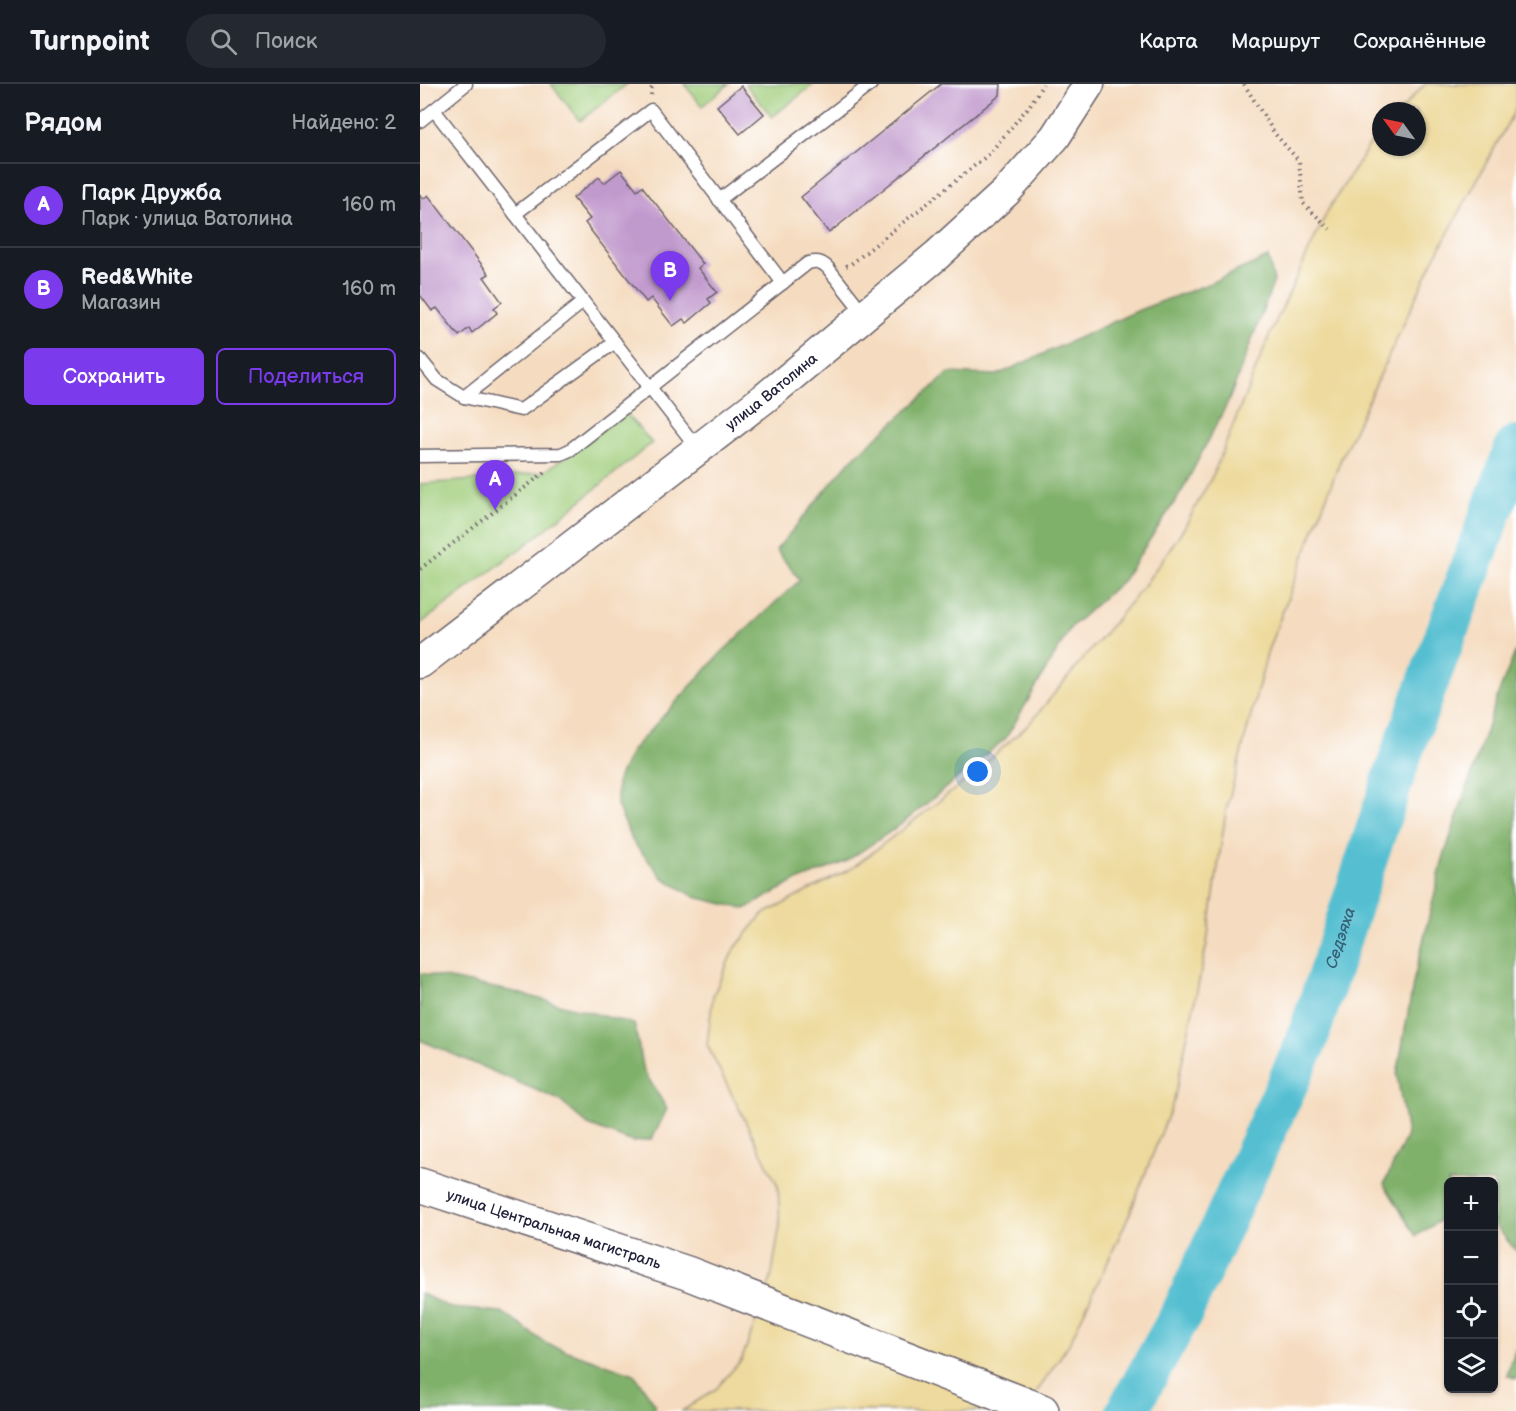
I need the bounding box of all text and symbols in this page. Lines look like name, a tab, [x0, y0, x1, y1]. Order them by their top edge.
search box	[186, 14, 606, 68]
text: Turnpoint	[30, 25, 150, 58]
icon: search	[207, 25, 240, 58]
text: Поиск	[255, 28, 317, 55]
text: Карта	[1139, 29, 1198, 54]
text: Маршрут	[1231, 29, 1320, 54]
text: Сохранённые	[1353, 29, 1486, 54]
north arrow	[1372, 102, 1426, 156]
text: Рядом	[24, 108, 102, 139]
text: Найдено: 2	[292, 111, 396, 135]
text: Парк Дружба	[81, 180, 221, 207]
text: A	[37, 193, 50, 217]
text: 160 m	[342, 193, 396, 217]
text: Парк · улица Ватолина	[81, 207, 293, 231]
pin: B	[650, 252, 690, 301]
text: Red&White	[81, 264, 193, 291]
text: B	[36, 277, 51, 301]
text: 160 m	[342, 277, 396, 301]
text: Магазин	[81, 291, 161, 315]
button: Сохранить	[24, 348, 204, 405]
button: Поделиться	[216, 348, 396, 405]
street label: улица Ватолина	[722, 349, 821, 434]
pin: A	[476, 460, 514, 510]
your location	[963, 757, 992, 786]
water label: Седэяха	[1322, 905, 1360, 971]
map controls	[1444, 1177, 1498, 1393]
button: +	[1444, 1177, 1498, 1231]
street label: улица Центральная магистраль	[444, 1185, 664, 1274]
button: −	[1444, 1231, 1498, 1285]
button: locate	[1444, 1285, 1498, 1339]
button: layers	[1444, 1339, 1498, 1393]

